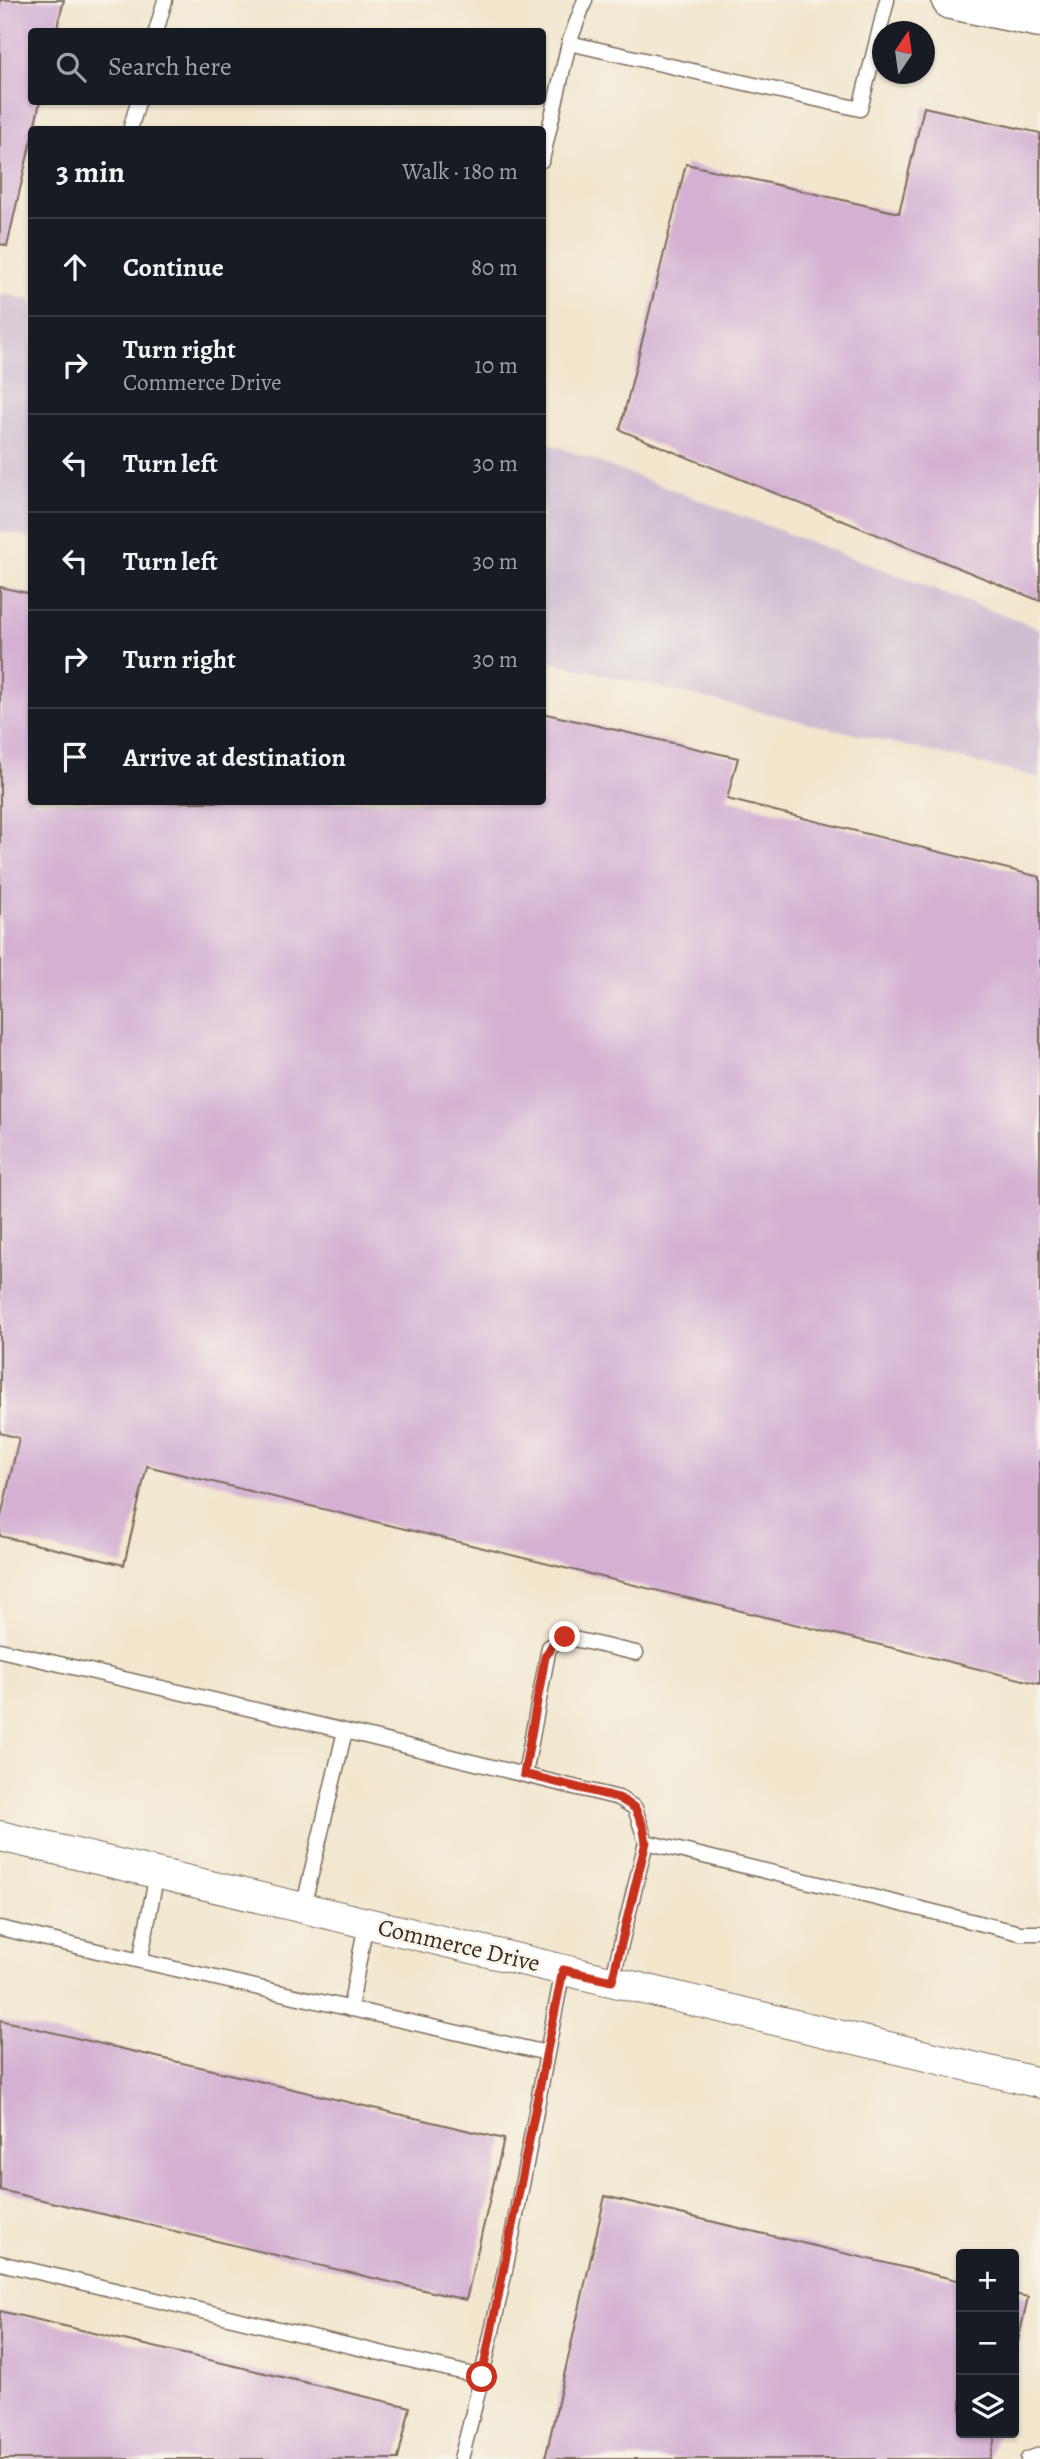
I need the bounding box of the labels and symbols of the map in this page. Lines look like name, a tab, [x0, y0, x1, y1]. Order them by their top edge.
north arrow	[872, 21, 935, 84]
route end	[549, 1621, 580, 1652]
street label: Commerce Drive	[375, 1911, 543, 1979]
route start	[466, 2361, 497, 2392]

